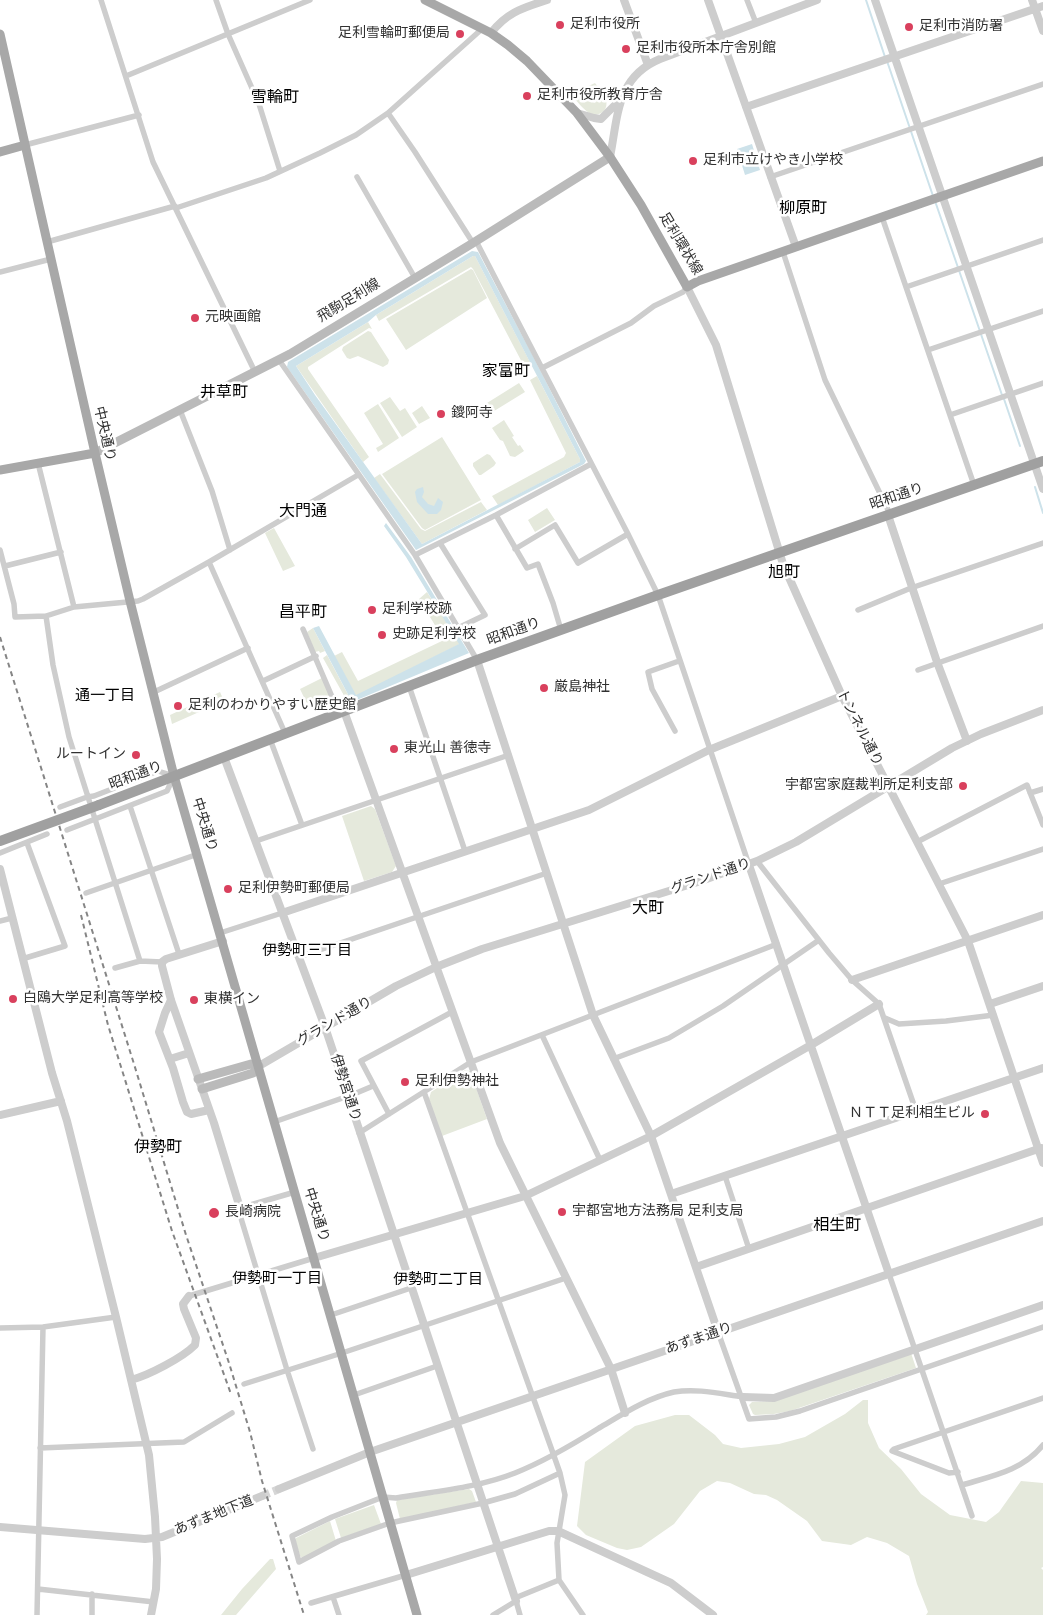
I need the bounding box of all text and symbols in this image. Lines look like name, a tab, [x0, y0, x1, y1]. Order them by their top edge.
place label: 足利市役所	[570, 17, 640, 33]
marker: 足利市役所	[554, 19, 566, 31]
place label: 足利市消防署	[919, 19, 1003, 35]
marker: 足利市消防署	[903, 21, 915, 33]
place label: 足利雪輪町郵便局	[338, 26, 450, 42]
marker: 足利雪輪町郵便局	[454, 28, 466, 40]
place label: 足利市役所本庁舎別館	[636, 41, 776, 57]
marker: 足利市役所本庁舎別館	[620, 43, 632, 55]
district label: 雪輪町	[251, 88, 299, 108]
place label: 足利市役所教育庁舎	[537, 88, 663, 104]
marker: 足利市役所教育庁舎	[521, 90, 533, 102]
place label: 足利市立けやき小学校	[703, 153, 843, 169]
marker: 足利市立けやき小学校	[687, 155, 699, 167]
district label: 柳原町	[779, 199, 827, 219]
street label: 足利環状線	[655, 210, 705, 278]
street label: 飛駒足利線	[315, 276, 383, 326]
place label: 元映画館	[205, 310, 261, 326]
marker: 元映画館	[189, 312, 201, 324]
district label: 家富町	[482, 362, 530, 382]
district label: 井草町	[200, 383, 248, 403]
street label: 中央通り	[90, 405, 118, 463]
place label: 鑁阿寺	[451, 406, 493, 422]
marker: 鑁阿寺	[435, 408, 447, 420]
street label: 昭和通り	[868, 480, 926, 514]
district label: 大門通	[279, 502, 327, 522]
district label: 旭町	[768, 563, 800, 583]
place label: 足利学校跡	[382, 602, 452, 618]
district label: 昌平町	[279, 603, 327, 623]
marker: 足利学校跡	[366, 604, 378, 616]
street label: 昭和通り	[485, 615, 543, 649]
place label: 史跡足利学校	[392, 627, 476, 643]
marker: 史跡足利学校	[376, 629, 388, 641]
place label: 厳島神社	[554, 680, 610, 696]
marker: 厳島神社	[538, 682, 550, 694]
district label: 通一丁目	[75, 687, 135, 705]
street label: トンネル通り	[832, 687, 886, 769]
place label: 足利のわかりやすい歴史館	[188, 698, 356, 714]
marker: 足利のわかりやすい歴史館	[172, 700, 184, 712]
place label: 東光山 善徳寺	[404, 741, 492, 757]
marker: 東光山 善徳寺	[388, 743, 400, 755]
place label: ルートイン	[56, 747, 126, 763]
marker: ルートイン	[130, 749, 142, 761]
street label: 昭和通り	[107, 758, 165, 794]
place label: 宇都宮家庭裁判所足利支部	[785, 778, 953, 794]
marker: 宇都宮家庭裁判所足利支部	[957, 780, 969, 792]
street label: 中央通り	[188, 796, 220, 854]
street label: グランド通り	[669, 855, 753, 899]
place label: 足利伊勢町郵便局	[238, 881, 350, 897]
marker: 足利伊勢町郵便局	[222, 883, 234, 895]
district label: 大町	[632, 899, 664, 919]
district label: 伊勢町三丁目	[262, 942, 352, 960]
place label: 白鴎大学足利高等学校	[23, 991, 163, 1007]
place label: 東横イン	[204, 992, 260, 1008]
marker: 白鴎大学足利高等学校	[7, 993, 19, 1005]
marker: 東横イン	[188, 994, 200, 1006]
street label: グランド通り	[294, 994, 376, 1050]
street label: 伊勢宮通り	[326, 1052, 364, 1124]
place label: 足利伊勢神社	[415, 1074, 499, 1090]
marker: 足利伊勢神社	[399, 1076, 411, 1088]
place label: ＮＴＴ足利相生ビル	[849, 1106, 975, 1122]
marker: ＮＴＴ足利相生ビル	[979, 1108, 991, 1120]
district label: 伊勢町	[134, 1138, 182, 1158]
street label: 中央通り	[300, 1186, 332, 1244]
place label: 宇都宮地方法務局 足利支局	[572, 1204, 744, 1220]
place label: 長崎病院	[225, 1205, 281, 1221]
marker: 長崎病院	[207, 1206, 221, 1220]
marker: 宇都宮地方法務局 足利支局	[556, 1206, 568, 1218]
district label: 相生町	[813, 1216, 861, 1236]
district label: 伊勢町一丁目	[232, 1270, 322, 1288]
district label: 伊勢町二丁目	[393, 1271, 483, 1289]
street label: あずま通り	[663, 1320, 735, 1358]
street label: あずま地下道	[172, 1492, 256, 1540]

